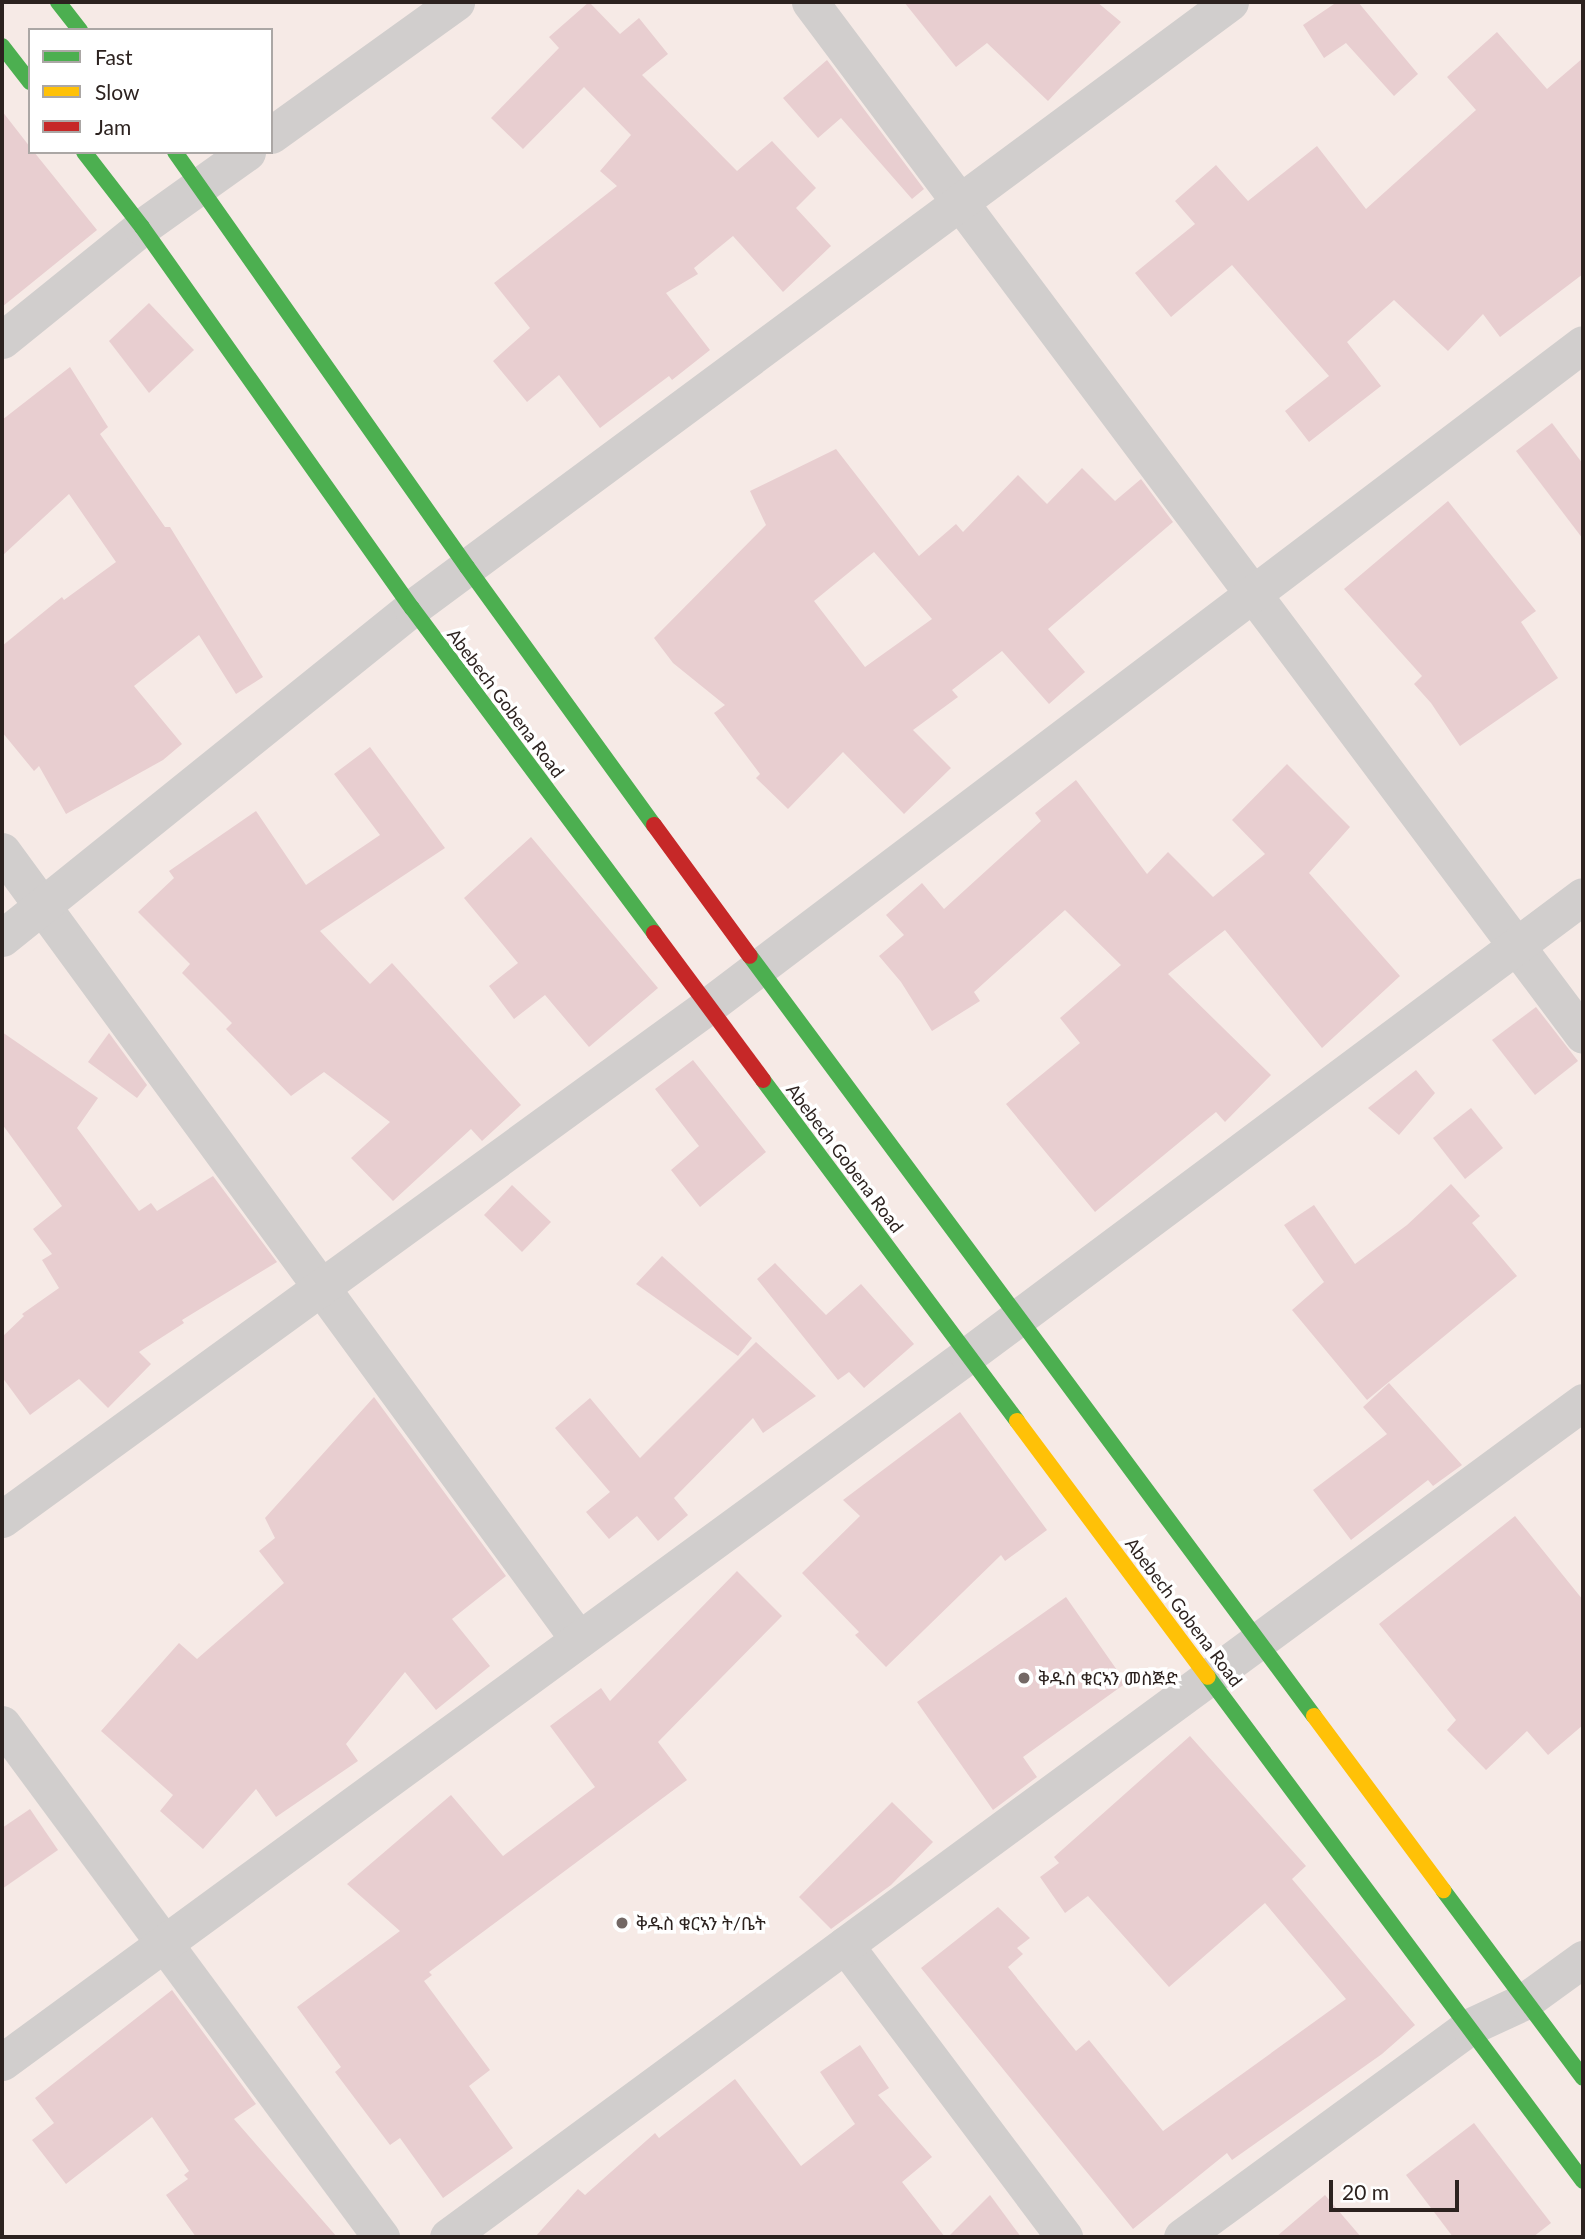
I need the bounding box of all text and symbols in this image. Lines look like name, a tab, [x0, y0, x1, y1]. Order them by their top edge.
legend	[28, 28, 273, 154]
text: Fast	[95, 44, 132, 69]
text: Slow	[95, 79, 139, 104]
text: Jam	[95, 114, 131, 139]
street label: Abebech Gobena Road	[443, 624, 569, 782]
street label: Abebech Gobena Road	[782, 1079, 908, 1237]
street label: Abebech Gobena Road	[1121, 1533, 1247, 1691]
place label: ቅዱስ ቁርኣን መስጅድ	[1038, 1667, 1178, 1689]
marker: ቅዱስ ቁርኣን መስጅድ	[1016, 1670, 1032, 1686]
place label: ቅዱስ ቁርኣን ት/ቤት	[636, 1912, 766, 1934]
marker: ቅዱስ ቁርኣን ት/ቤት	[614, 1915, 630, 1931]
scale bar	[1333, 2166, 1462, 2210]
text: 20 m	[1342, 2179, 1389, 2204]

